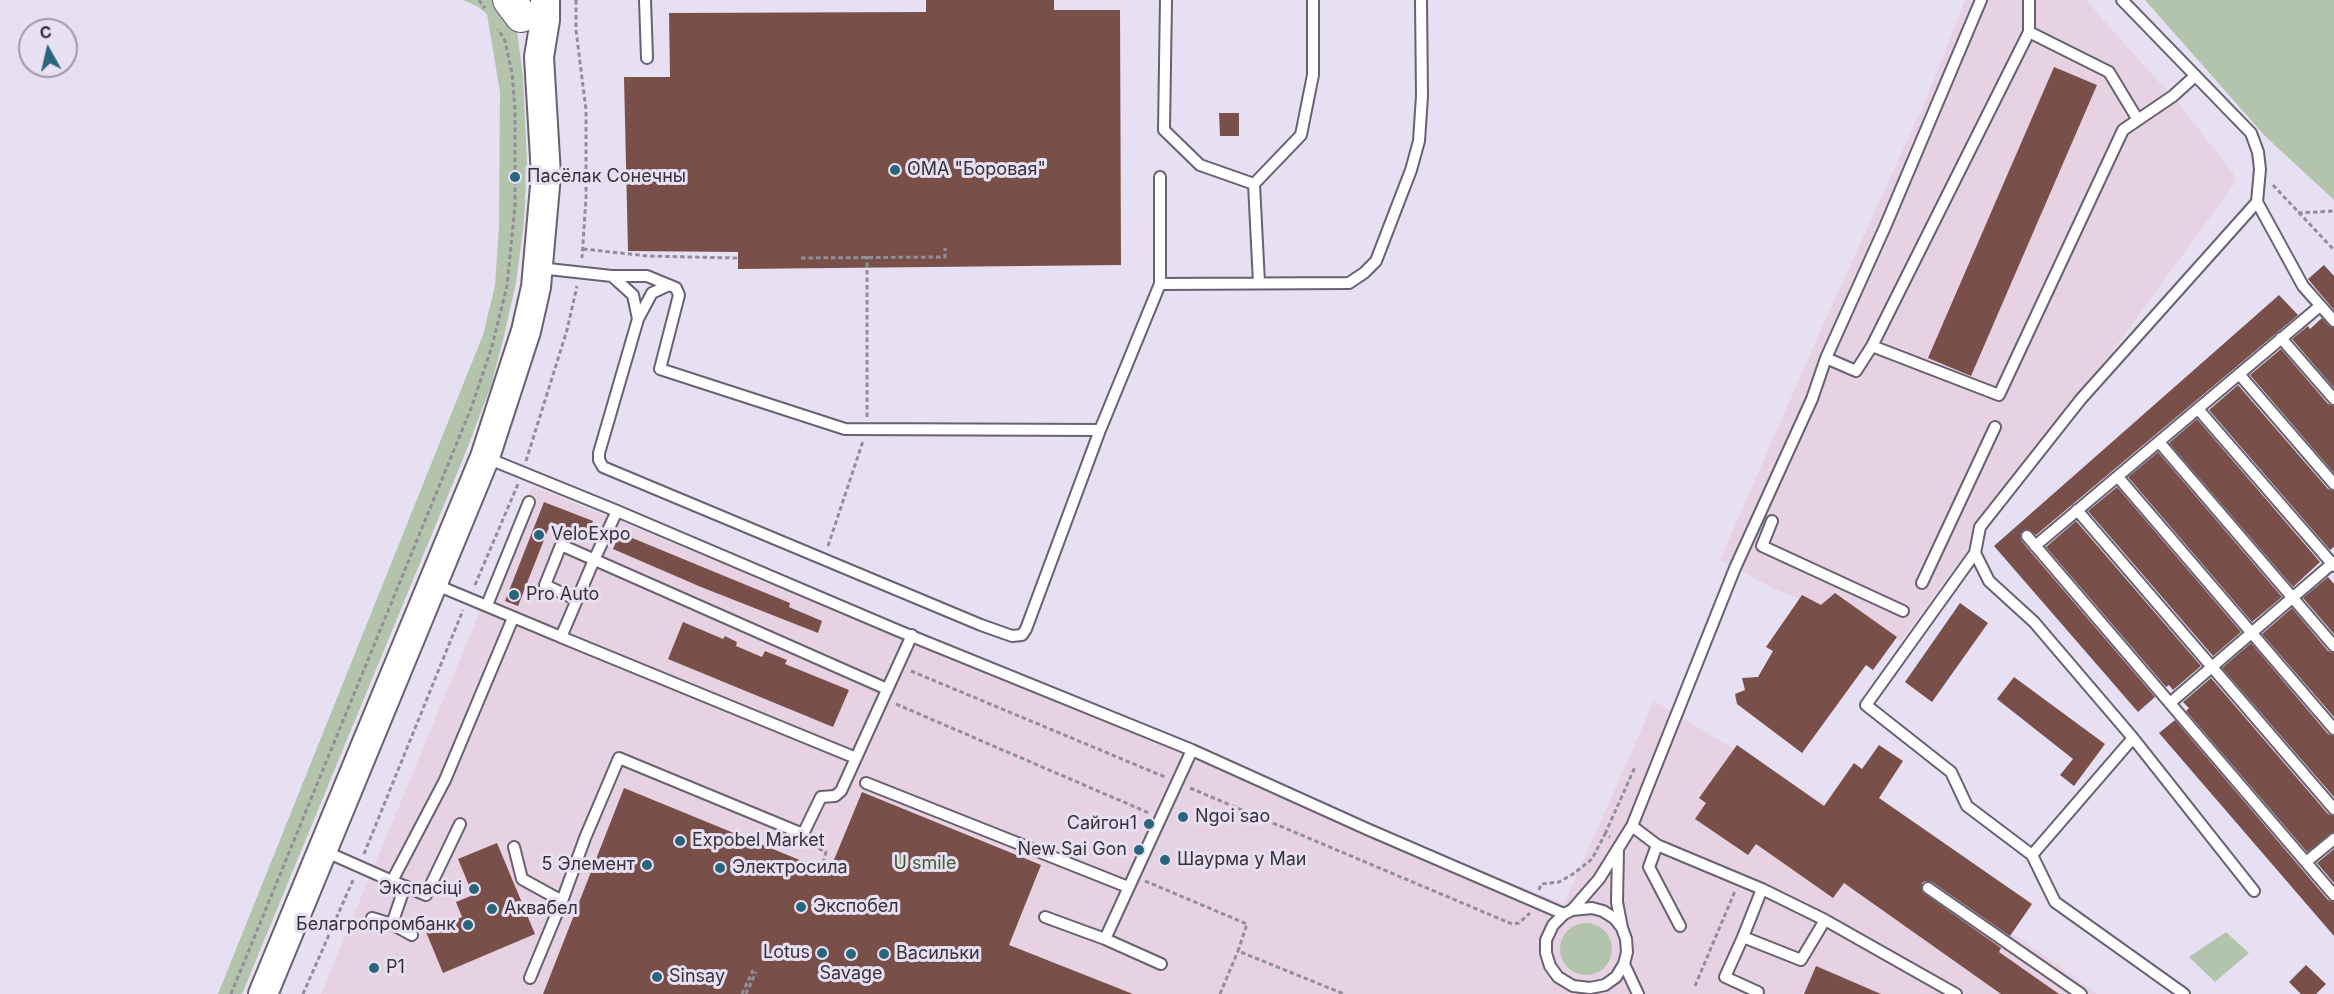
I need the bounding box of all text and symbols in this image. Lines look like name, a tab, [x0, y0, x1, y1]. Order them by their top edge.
north arrow	[18, 18, 78, 78]
text: С	[39, 21, 53, 43]
place label: ОМА "Боровая"	[907, 159, 1046, 181]
marker: ОМА "Боровая"	[888, 163, 902, 177]
place label: Пасёлак Сонечны	[527, 166, 686, 188]
marker: Пасёлак Сонечны	[508, 170, 522, 184]
place label: VeloExpo	[551, 524, 631, 546]
marker: VeloExpo	[532, 528, 546, 542]
place label: Pro Auto	[526, 584, 599, 606]
marker: Pro Auto	[507, 588, 521, 602]
place label: Ngoi sao	[1195, 806, 1270, 828]
marker: Ngoi sao	[1176, 810, 1190, 824]
place label: Сайгон1	[1067, 813, 1137, 835]
marker: Сайгон1	[1142, 817, 1156, 831]
place label: Expobel Market	[692, 830, 825, 852]
marker: Expobel Market	[673, 834, 687, 848]
place label: New Sai Gon	[1018, 839, 1127, 861]
marker: New Sai Gon	[1132, 843, 1146, 857]
place label: Шаурма у Маи	[1177, 849, 1306, 871]
park label: U smile	[894, 853, 956, 875]
marker: Шаурма у Маи	[1158, 853, 1172, 867]
place label: 5 Элемент	[542, 854, 635, 876]
place label: Электросила	[732, 857, 848, 879]
marker: 5 Элемент	[640, 858, 654, 872]
marker: Электросила	[713, 861, 727, 875]
place label: Экспасіці	[379, 878, 462, 900]
marker: Экспасіці	[467, 882, 481, 896]
place label: Экспобел	[813, 896, 899, 918]
place label: Аквабел	[504, 898, 578, 920]
marker: Экспобел	[794, 900, 808, 914]
marker: Аквабел	[485, 902, 499, 916]
place label: Белагропромбанк	[296, 914, 456, 936]
marker: Белагропромбанк	[461, 918, 475, 932]
place label: Lotus	[763, 942, 810, 964]
place label: Васильки	[896, 943, 980, 965]
marker: Lotus	[815, 946, 829, 960]
marker: Savage	[844, 947, 858, 961]
marker: Васильки	[877, 947, 891, 961]
place label: P1	[386, 957, 405, 979]
marker: P1	[367, 961, 381, 975]
place label: Savage	[819, 963, 883, 985]
place label: Sinsay	[669, 966, 725, 988]
marker: Sinsay	[650, 970, 664, 984]

